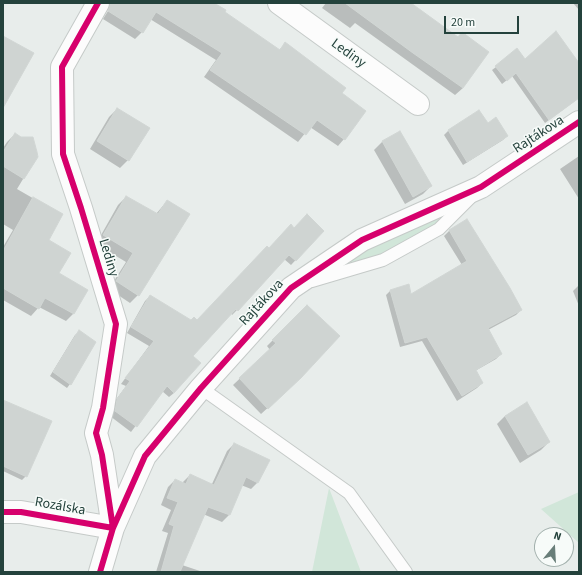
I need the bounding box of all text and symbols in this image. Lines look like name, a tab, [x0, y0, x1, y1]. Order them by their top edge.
scale bar	[446, 8, 521, 34]
text: 20 m	[451, 14, 475, 31]
street label: Lediny	[327, 36, 369, 72]
street label: Rajtákova	[510, 112, 568, 158]
street label: Lediny	[94, 237, 122, 279]
street label: Rajtákova	[236, 276, 288, 330]
street label: Rozálska	[33, 494, 87, 520]
north arrow	[534, 527, 574, 567]
text: N	[552, 528, 563, 544]

